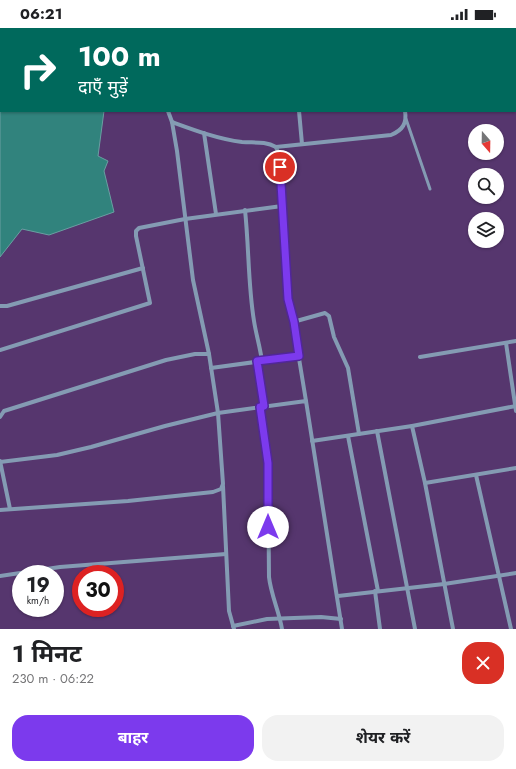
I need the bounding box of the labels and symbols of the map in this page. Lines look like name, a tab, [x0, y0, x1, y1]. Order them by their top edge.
north arrow	[468, 124, 504, 160]
pin	[263, 150, 297, 184]
position arrow	[247, 506, 289, 548]
speed limit sign: 30	[72, 565, 124, 617]

